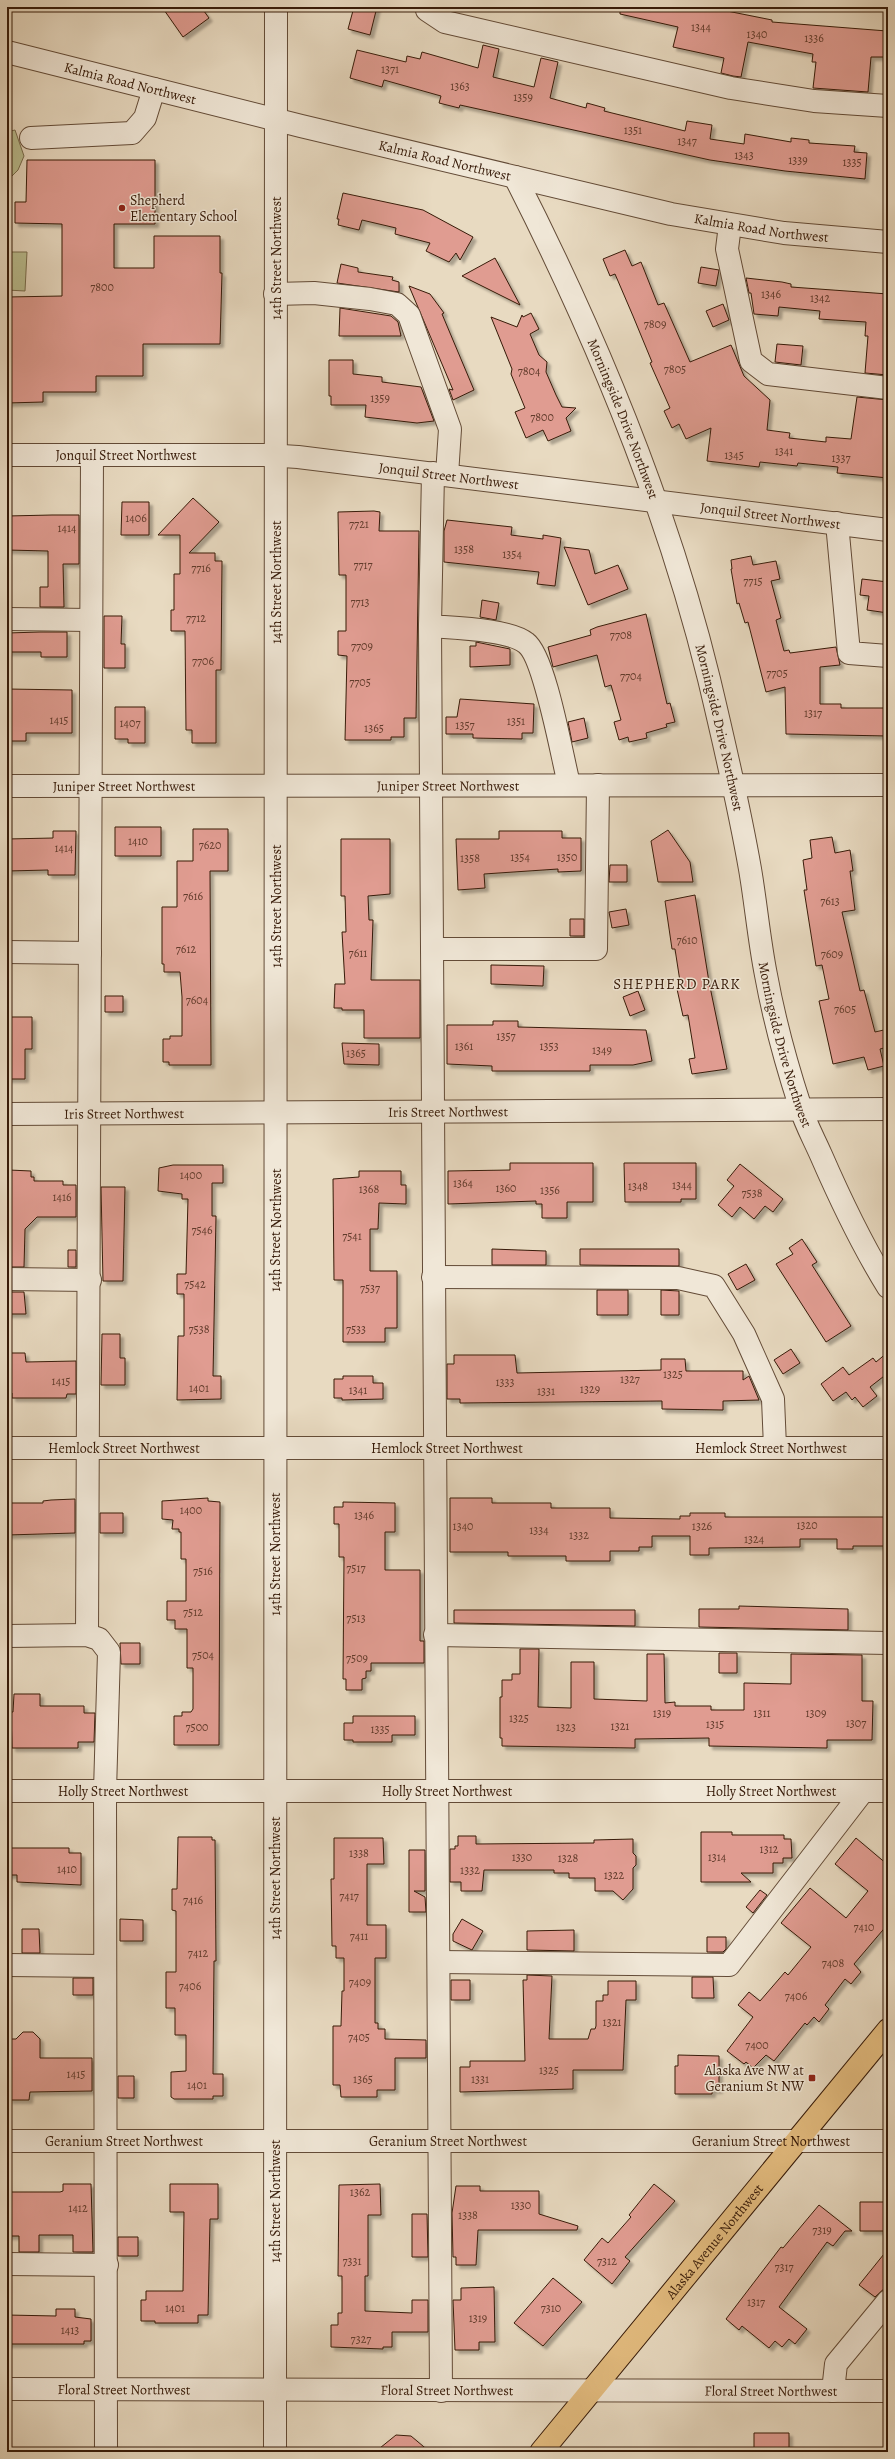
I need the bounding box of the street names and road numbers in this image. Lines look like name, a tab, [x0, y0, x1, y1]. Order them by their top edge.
street label: Kalmia Road Northwest	[62, 58, 199, 109]
street label: Kalmia Road Northwest	[376, 136, 513, 186]
street label: 14th Street Northwest	[267, 196, 286, 320]
street label: Kalmia Road Northwest	[693, 209, 830, 247]
street label: Morningside Drive Northwest	[583, 336, 663, 502]
street label: Jonquil Street Northwest	[55, 446, 197, 465]
street label: Jonquil Street Northwest	[378, 458, 520, 494]
street label: Jonquil Street Northwest	[699, 498, 842, 534]
street label: 14th Street Northwest	[267, 520, 286, 644]
street label: Morningside Drive Northwest	[690, 642, 748, 813]
street label: Juniper Street Northwest	[377, 776, 520, 796]
street label: Juniper Street Northwest	[53, 777, 196, 796]
street label: 14th Street Northwest	[267, 844, 286, 968]
street label: Morningside Drive Northwest	[754, 960, 816, 1131]
street label: Iris Street Northwest	[388, 1102, 508, 1122]
street label: Iris Street Northwest	[64, 1104, 184, 1124]
street label: 14th Street Northwest	[266, 1168, 286, 1292]
street label: Hemlock Street Northwest	[48, 1439, 200, 1458]
street label: Hemlock Street Northwest	[371, 1439, 523, 1458]
street label: Hemlock Street Northwest	[695, 1439, 847, 1458]
street label: 14th Street Northwest	[266, 1492, 285, 1616]
street label: Holly Street Northwest	[58, 1782, 189, 1801]
street label: Holly Street Northwest	[382, 1782, 513, 1801]
street label: Holly Street Northwest	[706, 1782, 837, 1801]
street label: 14th Street Northwest	[266, 1816, 285, 1940]
street label: Geranium Street Northwest	[45, 2132, 203, 2151]
street label: Geranium Street Northwest	[369, 2132, 527, 2151]
street label: Geranium Street Northwest	[692, 2132, 850, 2151]
street label: 14th Street Northwest	[266, 2139, 285, 2263]
street label: Alaska Avenue Northwest	[661, 2179, 768, 2304]
street label: Floral Street Northwest	[57, 2380, 191, 2399]
street label: Floral Street Northwest	[380, 2381, 514, 2400]
street label: Floral Street Northwest	[704, 2382, 838, 2401]

